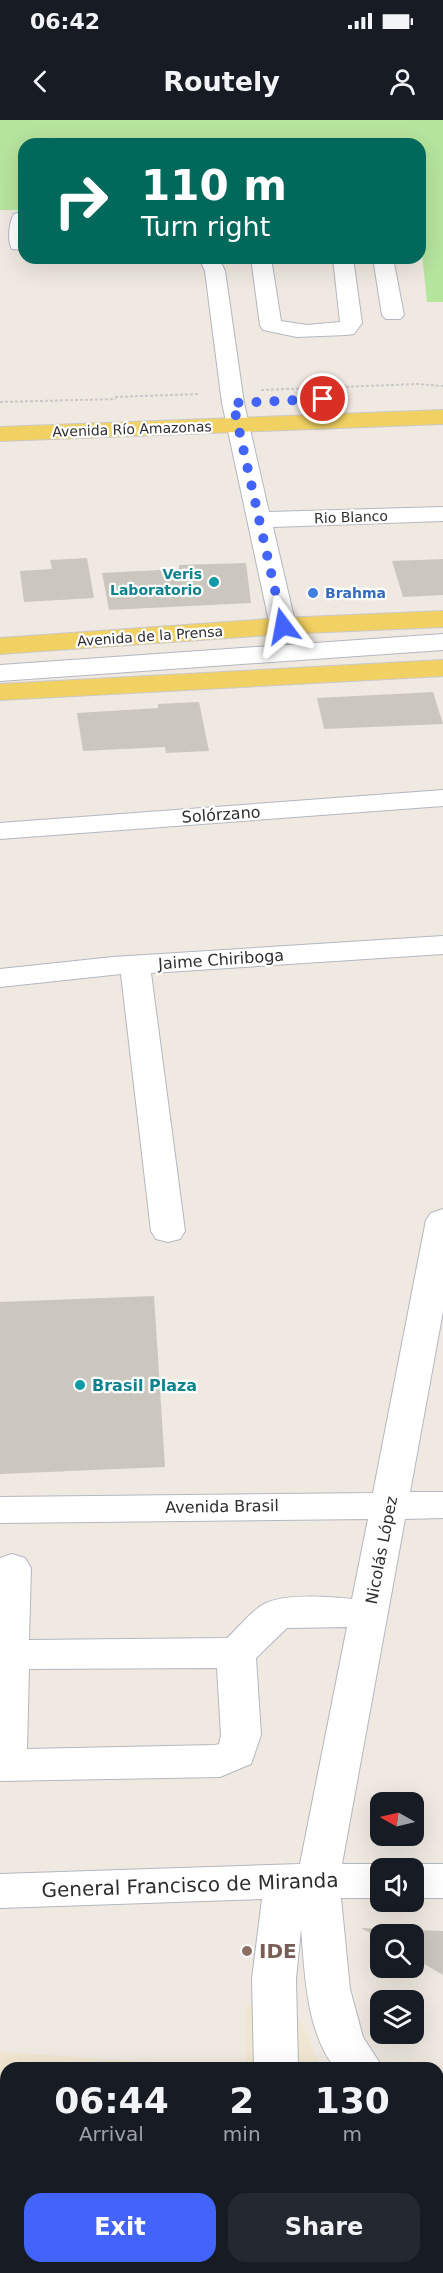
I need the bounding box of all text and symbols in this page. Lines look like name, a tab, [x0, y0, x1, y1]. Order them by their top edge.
text: 06:42	[30, 9, 100, 34]
icon: back	[24, 65, 57, 98]
icon: person	[386, 65, 419, 98]
text: Routely	[163, 66, 280, 97]
text: 110 m	[141, 161, 287, 210]
icon: right	[42, 162, 120, 240]
text: Turn right	[141, 211, 270, 242]
pin	[297, 373, 348, 424]
icon: arrive	[306, 382, 339, 415]
street label: Avenida Río Amazonas	[52, 418, 212, 440]
street label: Rio Blanco	[314, 508, 388, 526]
place label: Veris Laboratorio	[110, 566, 202, 598]
marker: Veris Laboratorio	[207, 575, 221, 589]
place label: Brahma	[325, 585, 386, 601]
marker: Brahma	[306, 586, 320, 600]
position arrow	[251, 594, 315, 658]
street label: Avenida de la Prensa	[77, 623, 223, 649]
street label: Solórzano	[181, 802, 261, 827]
street label: Jaime Chiriboga	[156, 946, 285, 973]
place label: Brasil Plaza	[92, 1376, 197, 1395]
marker: Brasil Plaza	[73, 1378, 87, 1392]
street label: Nicolás López	[362, 1495, 401, 1606]
street label: Avenida Brasil	[165, 1496, 279, 1517]
north arrow	[370, 1792, 424, 1846]
map controls	[370, 1792, 424, 2044]
button: sound	[370, 1858, 424, 1912]
street label: General Francisco de Miranda	[41, 1868, 339, 1902]
button: search	[370, 1924, 424, 1978]
place label: IDE	[259, 1939, 297, 1963]
marker: IDE	[240, 1944, 254, 1958]
button: layers	[370, 1990, 424, 2044]
text: 06:44	[54, 2080, 169, 2121]
text: 2	[229, 2080, 254, 2121]
text: 130	[315, 2080, 390, 2121]
text: Arrival	[79, 2122, 144, 2146]
text: min	[223, 2122, 261, 2146]
text: m	[343, 2122, 362, 2146]
button: Exit	[24, 2193, 216, 2262]
button: Share	[228, 2193, 420, 2262]

